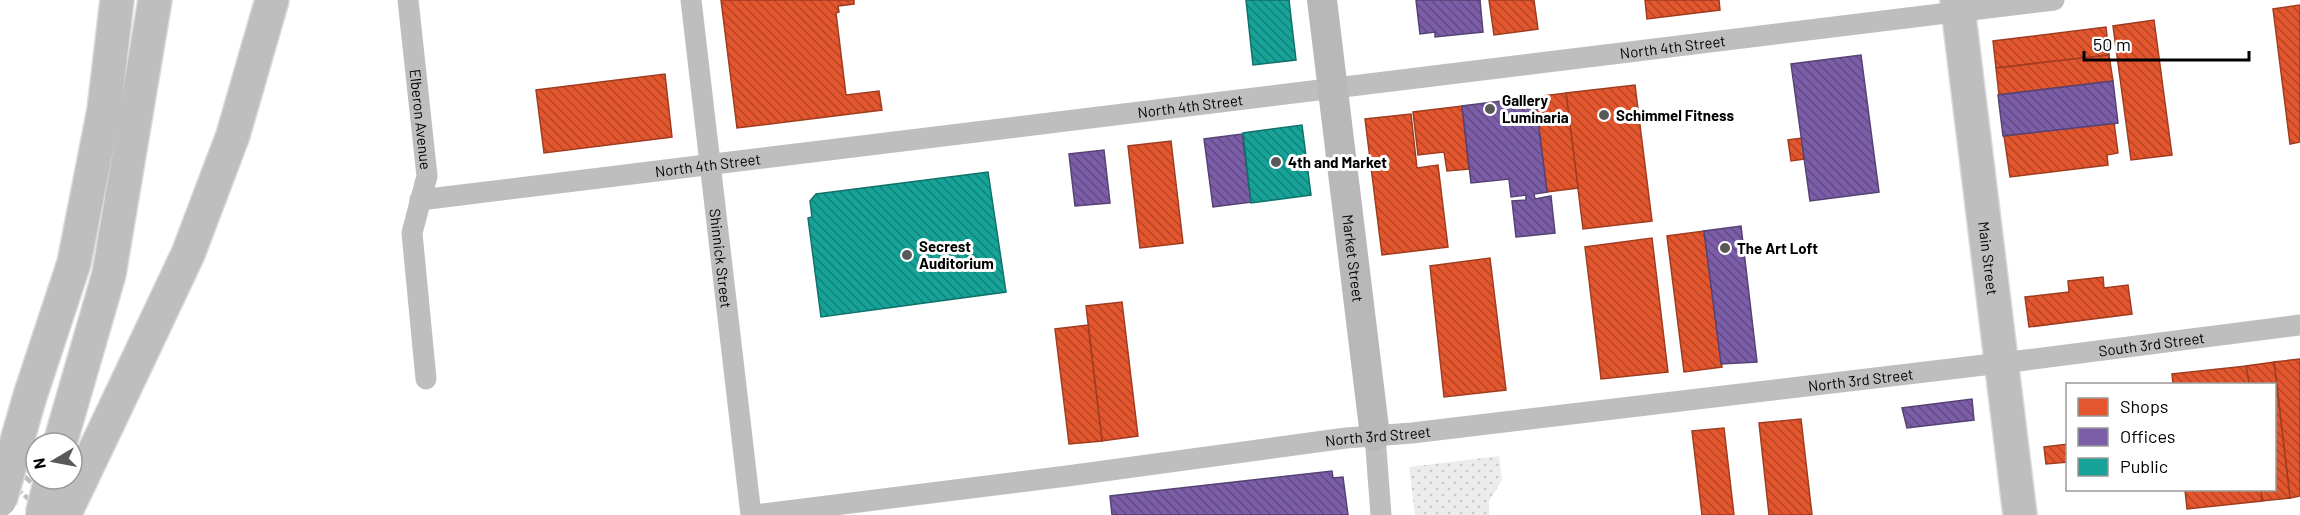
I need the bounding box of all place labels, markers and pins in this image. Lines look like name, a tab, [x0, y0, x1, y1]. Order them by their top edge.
place label: Gallery Luminaria	[1502, 91, 1569, 126]
marker: Gallery Luminaria	[1483, 102, 1497, 116]
place label: Schimmel Fitness	[1616, 106, 1734, 124]
marker: Schimmel Fitness	[1597, 108, 1611, 122]
place label: 4th and Market	[1288, 153, 1387, 171]
marker: 4th and Market	[1269, 155, 1283, 169]
place label: Secrest Auditorium	[919, 237, 994, 272]
place label: The Art Loft	[1737, 239, 1818, 257]
marker: The Art Loft	[1718, 241, 1732, 255]
marker: Secrest Auditorium	[900, 248, 914, 262]

